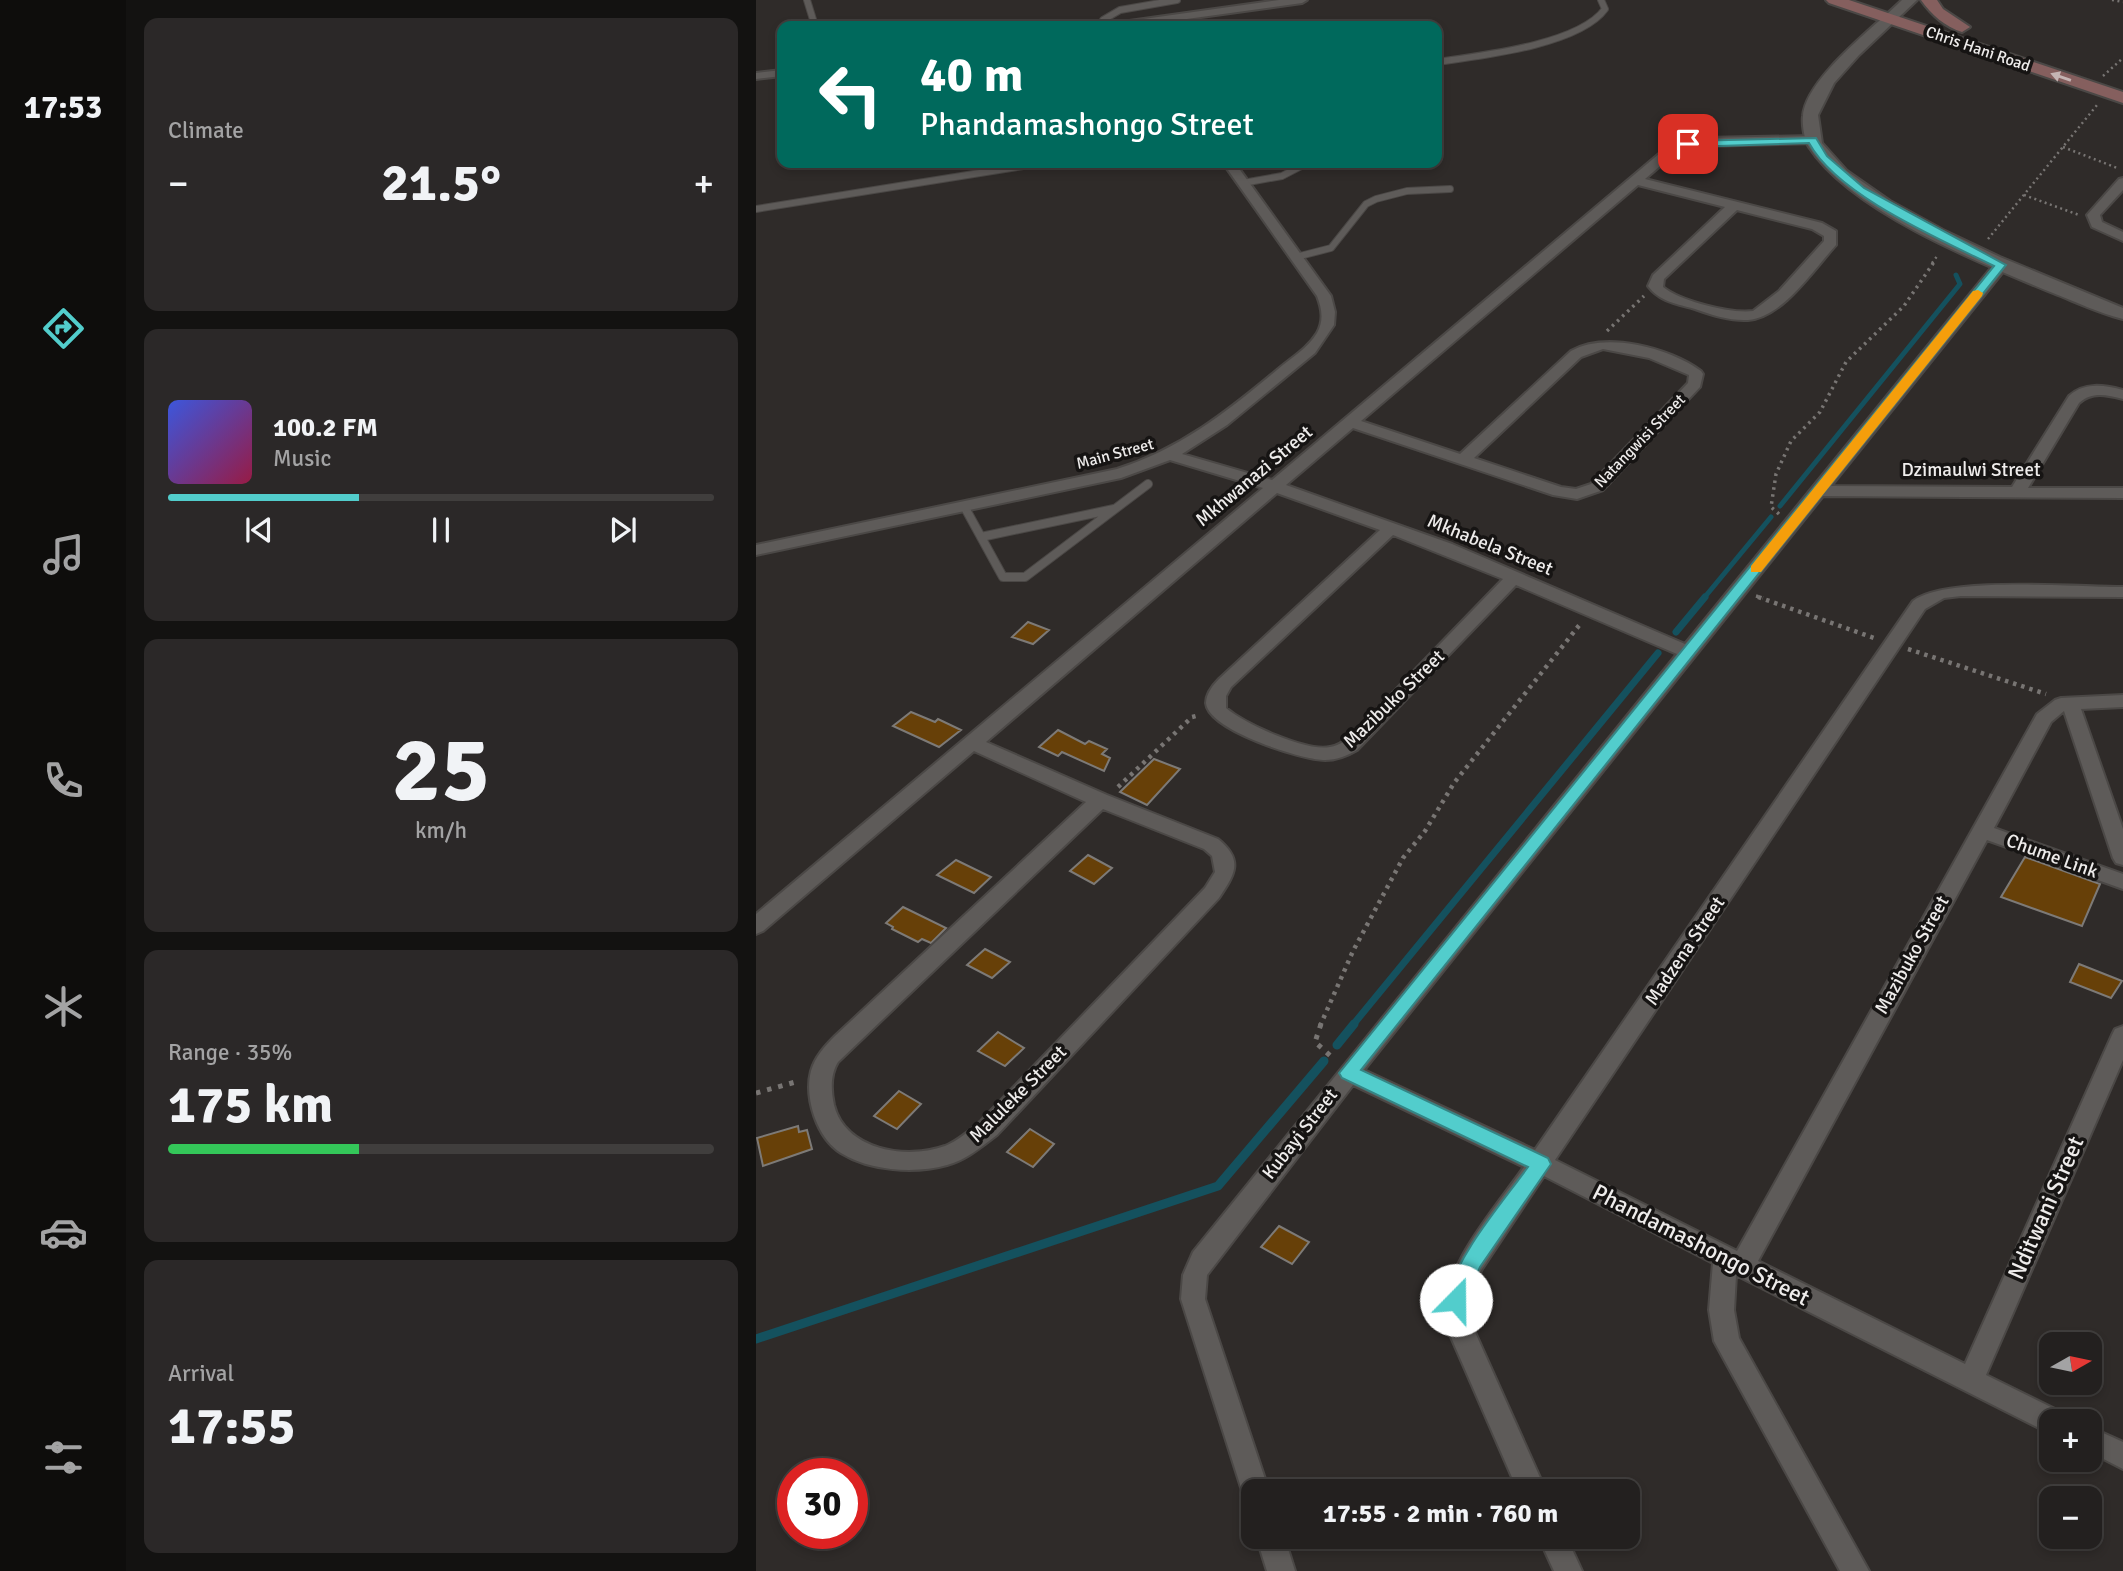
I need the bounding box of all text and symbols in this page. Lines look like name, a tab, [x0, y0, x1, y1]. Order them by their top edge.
street label: Chris Hani Road	[1923, 22, 2033, 76]
text: 40 m	[920, 45, 1023, 105]
icon: left	[805, 49, 896, 140]
one-way arrow	[2051, 71, 2072, 82]
text: 17:53	[24, 88, 102, 127]
text: Phandamashongo Street	[920, 105, 1254, 144]
pin	[1658, 114, 1718, 174]
text: Climate	[168, 116, 244, 145]
icon: arrive	[1669, 125, 1707, 163]
text: 21.5°	[381, 151, 501, 215]
text: −	[168, 160, 189, 207]
text: +	[693, 160, 714, 207]
icon: directions	[39, 304, 88, 353]
street label: Natangwisi Street	[1590, 390, 1690, 492]
text: 100.2 FM	[273, 412, 378, 444]
street label: Mkhwanazi Street	[1191, 420, 1318, 532]
street label: Main Street	[1074, 434, 1156, 474]
text: Music	[273, 444, 331, 473]
street label: Dzimaulwi Street	[1901, 458, 2041, 482]
street label: Mkhabela Street	[1424, 509, 1557, 581]
icon: previous	[240, 511, 278, 549]
icon: pause	[422, 511, 460, 549]
icon: next	[604, 511, 642, 549]
icon: music	[39, 530, 88, 579]
street label: Mazibuko Street	[1338, 644, 1450, 753]
text: 25	[392, 714, 490, 827]
icon: phone	[39, 756, 88, 805]
text: km/h	[415, 816, 467, 845]
street label: Chume Link	[2003, 828, 2101, 884]
street label: Mazibuko Street	[1870, 891, 1955, 1018]
street label: Madzena Street	[1640, 892, 1730, 1010]
icon: climate	[39, 982, 88, 1031]
text: Range · 35%	[168, 1038, 292, 1067]
street label: Maluleke Street	[964, 1040, 1072, 1148]
text: 175 km	[168, 1073, 333, 1137]
street label: Kubayi Street	[1257, 1084, 1343, 1184]
street label: Nditwani Street	[2001, 1132, 2091, 1284]
street label: Phandamashongo Street	[1588, 1178, 1814, 1312]
icon: car	[39, 1208, 88, 1257]
position arrow	[1419, 1263, 1493, 1337]
north arrow	[2039, 1332, 2102, 1395]
map controls	[2039, 1332, 2102, 1549]
text: Arrival	[168, 1359, 234, 1388]
text: 17:55	[168, 1394, 296, 1458]
button: +	[2039, 1409, 2102, 1472]
icon: filters	[39, 1433, 88, 1482]
speed limit sign: 30	[777, 1458, 868, 1549]
button: −	[2039, 1486, 2102, 1549]
text: 17:55 · 2 min · 760 m	[1323, 1498, 1558, 1530]

